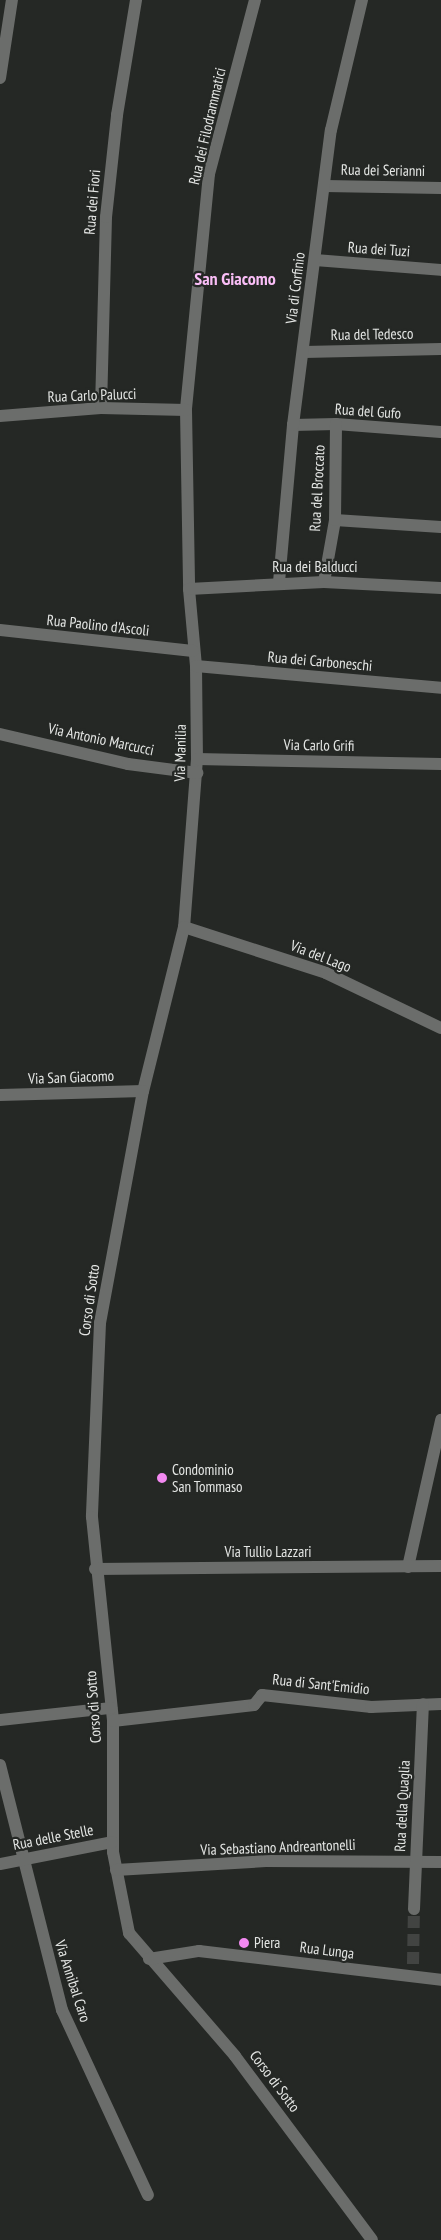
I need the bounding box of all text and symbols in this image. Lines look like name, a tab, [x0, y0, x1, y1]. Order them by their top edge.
street label: Rua dei Filodrammatici	[185, 66, 229, 186]
street label: Rua dei Serianni	[341, 160, 425, 180]
street label: Rua dei Fiori	[80, 169, 104, 235]
street label: Rua dei Tuzi	[347, 238, 411, 260]
street label: Via di Corfinio	[282, 251, 308, 325]
district label: San Giacomo	[194, 268, 276, 290]
street label: Rua del Tedesco	[330, 324, 414, 344]
street label: Rua Carlo Palucci	[47, 384, 137, 406]
street label: Rua del Gufo	[334, 400, 402, 422]
street label: Rua del Broccato	[306, 444, 328, 532]
street label: Rua dei Balducci	[272, 558, 358, 576]
street label: Rua Paolino d'Ascoli	[46, 611, 150, 639]
street label: Rua dei Carboneschi	[267, 647, 373, 675]
street label: Via Antonio Marcucci	[46, 719, 156, 759]
street label: Via Manilia	[170, 724, 190, 782]
street label: Via Carlo Grifi	[284, 735, 354, 755]
street label: Via del Lago	[288, 936, 354, 976]
street label: Via San Giacomo	[28, 1067, 114, 1087]
street label: Corso di Sotto	[75, 1263, 103, 1337]
place label: Condominio San Tommaso	[172, 1460, 243, 1495]
marker: Condominio San Tommaso	[156, 1472, 168, 1484]
street label: Via Tullio Lazzari	[224, 1543, 312, 1561]
street label: Corso di Sotto	[82, 1670, 104, 1744]
street label: Rua di Sant'Emidio	[272, 1670, 370, 1698]
street label: Rua della Quaglia	[391, 1760, 413, 1852]
street label: Rua delle Stelle	[11, 1820, 95, 1854]
street label: Via Sebastiano Andreantonelli	[200, 1835, 356, 1859]
place label: Piera	[254, 1934, 280, 1952]
marker: Piera	[238, 1937, 250, 1949]
street label: Via Annibal Caro	[51, 1938, 95, 2024]
street label: Rua Lunga	[299, 1938, 355, 1962]
street label: Corso di Sotto	[246, 2047, 304, 2115]

